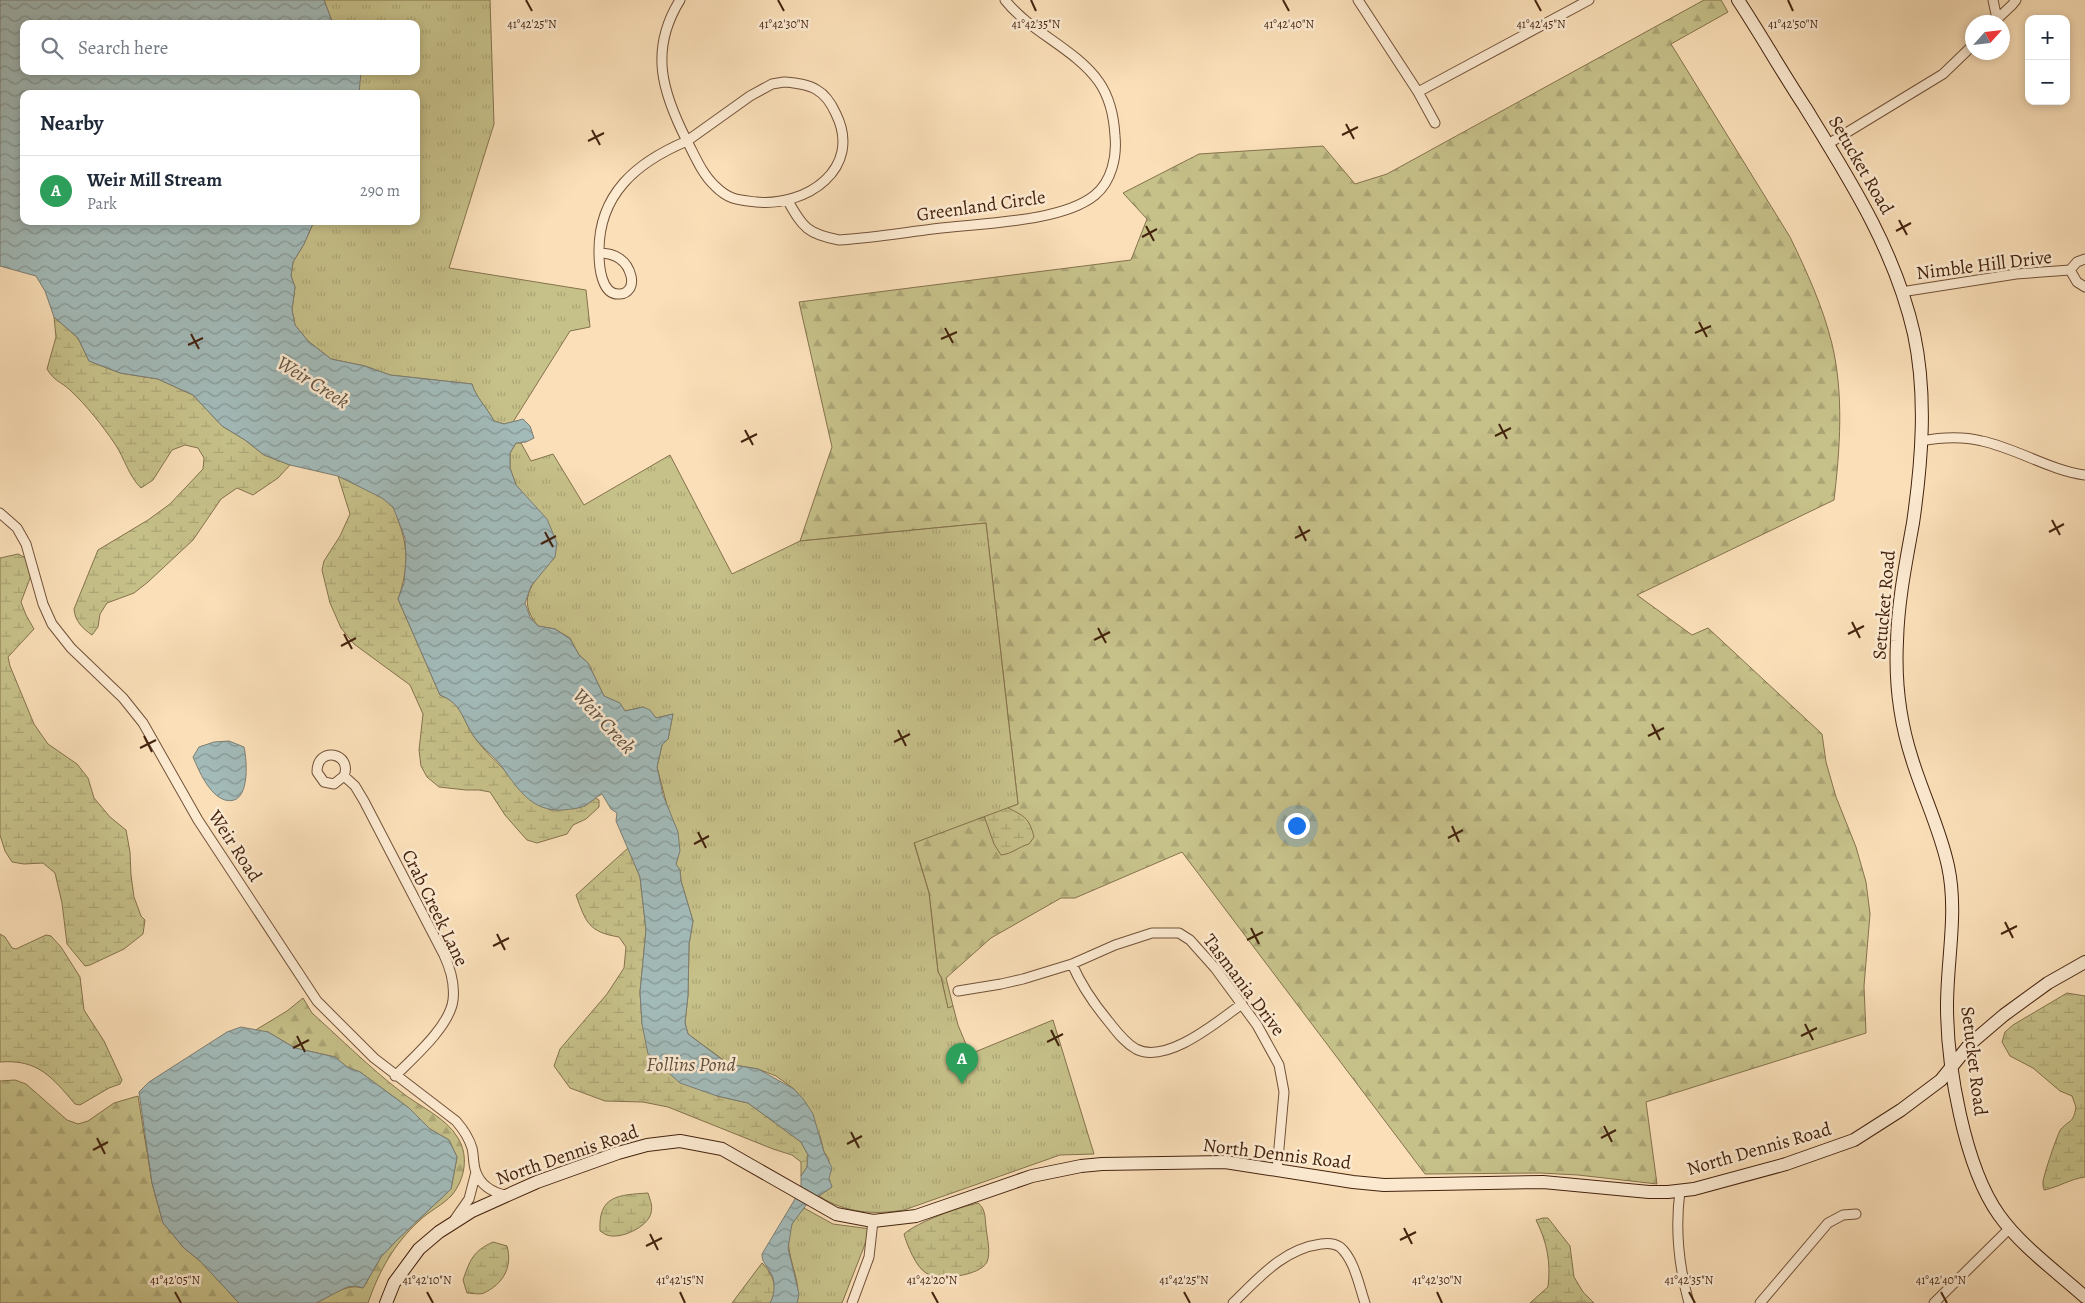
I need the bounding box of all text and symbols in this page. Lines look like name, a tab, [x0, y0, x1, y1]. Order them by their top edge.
north arrow	[1965, 15, 2010, 60]
map controls	[2025, 15, 2070, 105]
button: +	[2025, 15, 2070, 60]
text: 41°42'25"N	[507, 16, 557, 32]
text: 41°42'30"N	[759, 16, 809, 32]
text: 41°42'35"N	[1012, 16, 1061, 32]
text: 41°42'40"N	[1264, 16, 1315, 32]
text: 41°42'45"N	[1516, 16, 1566, 32]
text: 41°42'50"N	[1768, 16, 1818, 32]
search box	[20, 20, 420, 75]
icon: search	[38, 34, 66, 62]
text: Search here	[78, 35, 168, 61]
button: −	[2025, 60, 2070, 105]
text: Nearby	[40, 109, 103, 137]
street label: Setucket Road	[1822, 111, 1900, 220]
text: Weir Mill Stream	[87, 167, 222, 193]
text: A	[51, 180, 61, 202]
text: 290 m	[360, 180, 400, 202]
street label: Greenland Circle	[915, 184, 1047, 228]
text: Park	[87, 193, 117, 215]
street label: Nimble Hill Drive	[1915, 244, 2053, 286]
water label: Weir Creek	[272, 349, 354, 415]
street label: Setucket Road	[1866, 548, 1902, 661]
water label: Weir Creek	[567, 682, 641, 760]
street label: Weir Road	[202, 804, 268, 888]
your location	[1284, 813, 1310, 839]
street label: Crab Creek Lane	[395, 845, 475, 971]
street label: Tasmania Drive	[1197, 929, 1291, 1041]
street label: Setucket Road	[1954, 1005, 1994, 1118]
pin: A	[946, 1043, 978, 1084]
water label: Follins Pond	[646, 1051, 736, 1078]
street label: North Dennis Road	[1684, 1116, 1835, 1182]
street label: North Dennis Road	[492, 1118, 643, 1192]
street label: North Dennis Road	[1201, 1132, 1353, 1176]
text: 41°42'05"N	[150, 1272, 200, 1288]
text: 41°42'10"N	[402, 1272, 452, 1288]
text: 41°42'15"N	[656, 1272, 704, 1288]
text: 41°42'20"N	[907, 1272, 958, 1288]
text: 41°42'25"N	[1159, 1272, 1209, 1288]
text: 41°42'30"N	[1412, 1272, 1462, 1288]
text: 41°42'35"N	[1665, 1272, 1714, 1288]
text: 41°42'40"N	[1916, 1272, 1967, 1288]

